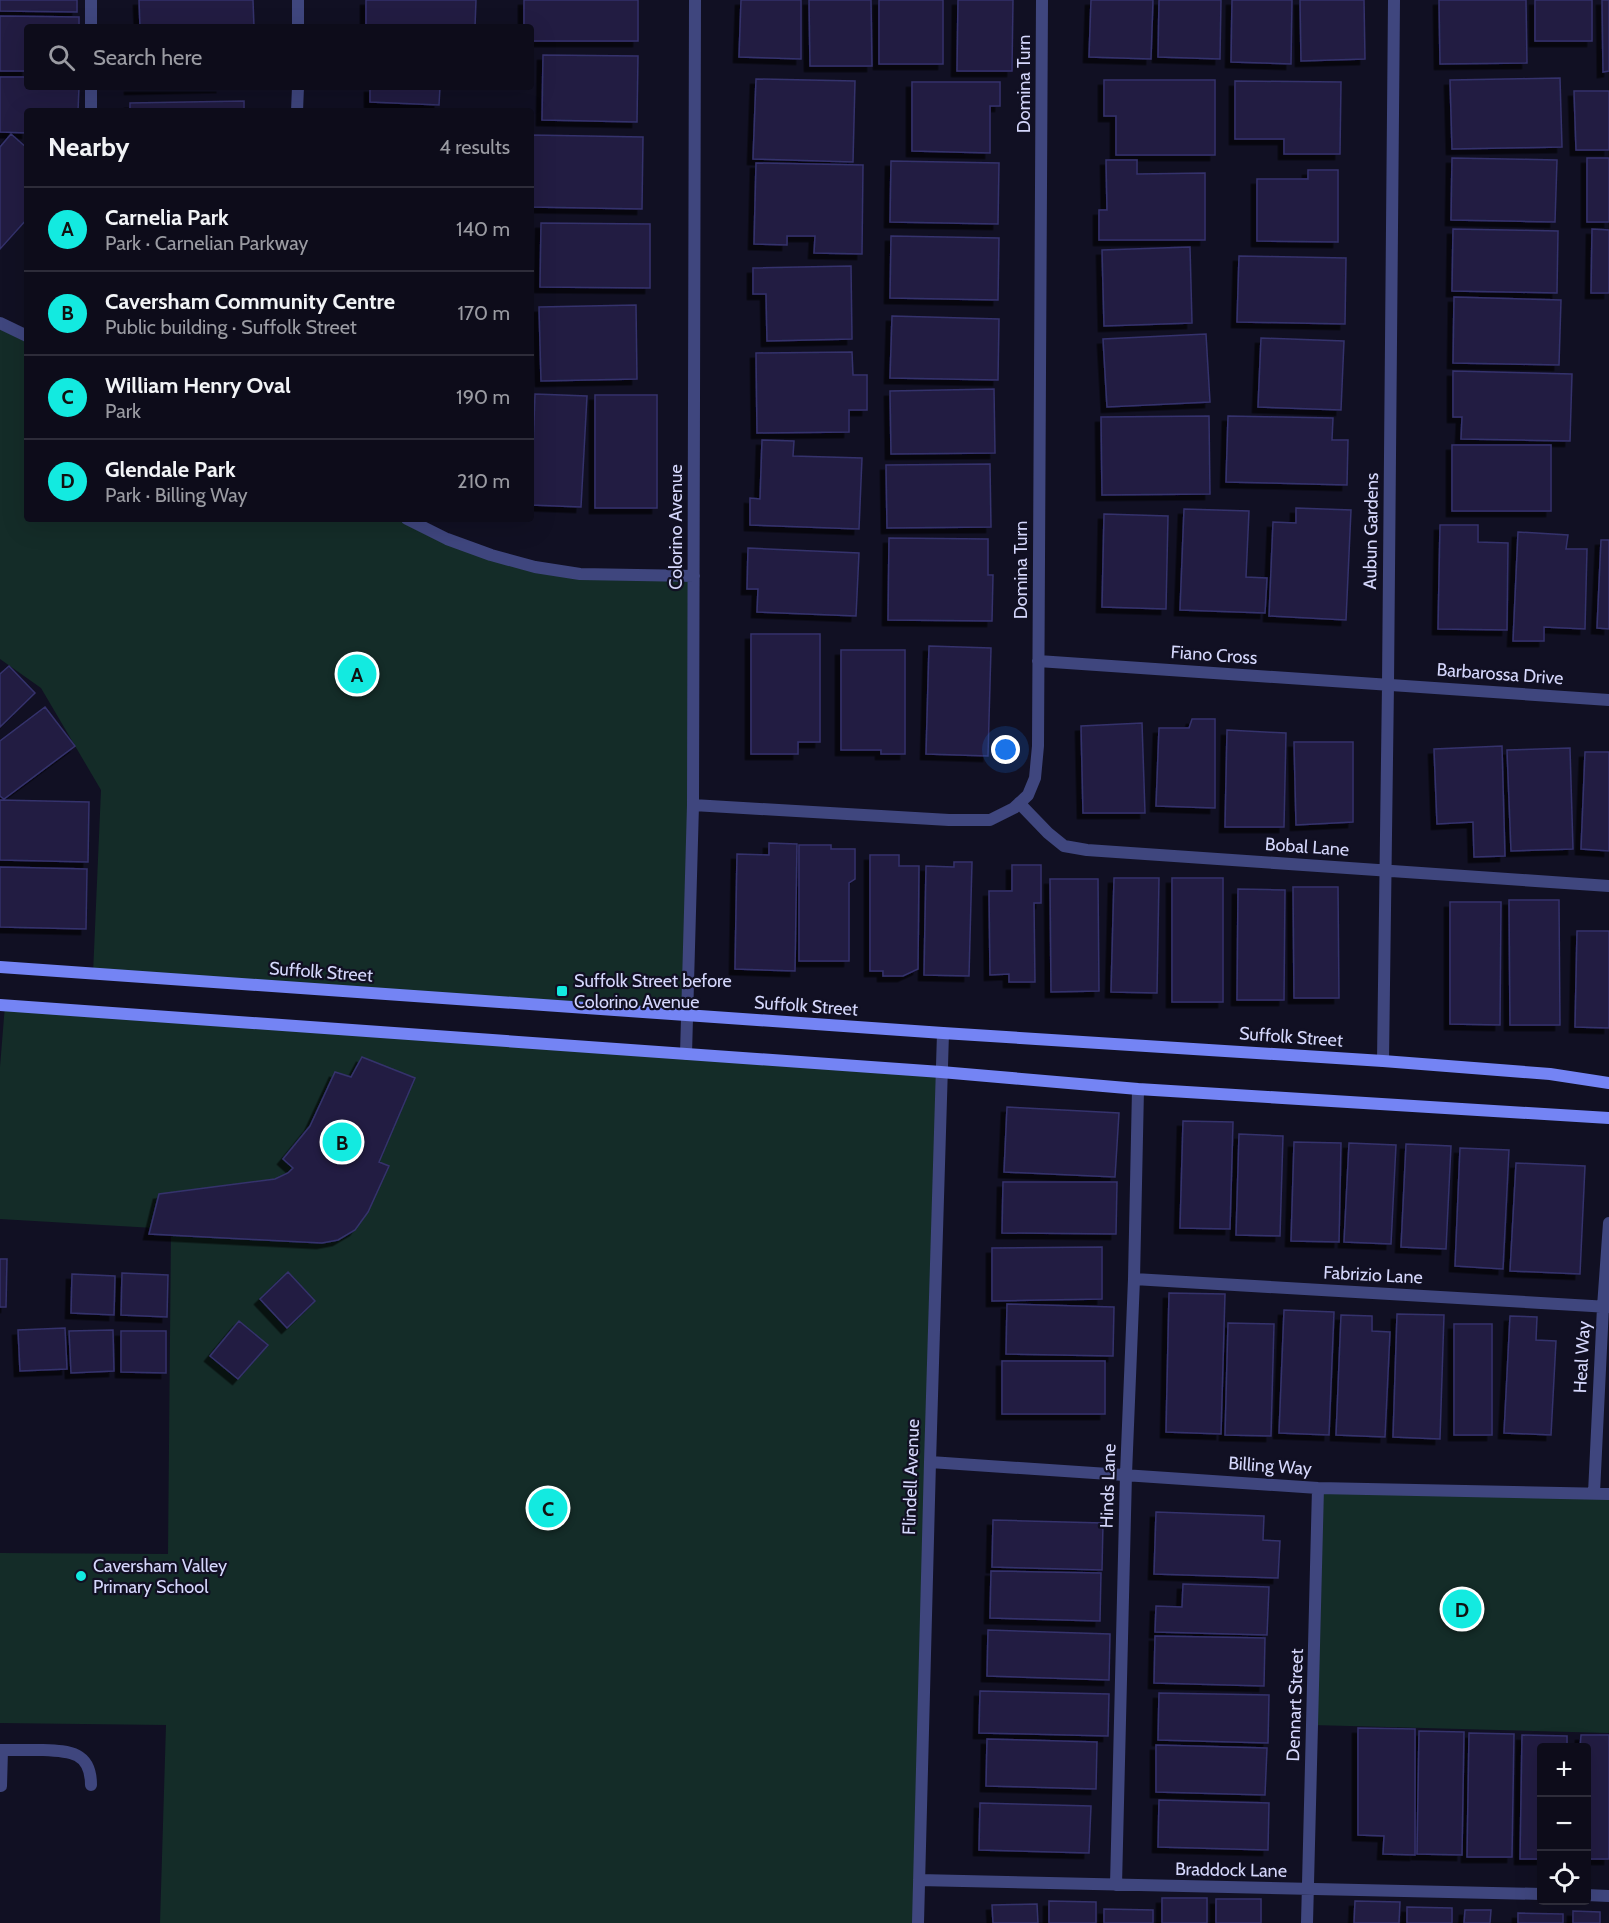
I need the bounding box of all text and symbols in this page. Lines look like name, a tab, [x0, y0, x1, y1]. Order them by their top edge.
search box	[24, 24, 534, 90]
street label: Domina Turn	[1013, 35, 1035, 133]
icon: search	[45, 41, 78, 74]
text: Search here	[93, 44, 202, 71]
text: Nearby	[48, 131, 129, 163]
text: 4 results	[439, 135, 510, 159]
text: Carnelia Park	[105, 204, 229, 231]
text: A	[61, 217, 74, 241]
text: 140 m	[456, 217, 510, 241]
text: Park · Carnelian Parkway	[105, 231, 308, 255]
text: Caversham Community Centre	[105, 288, 395, 315]
text: B	[61, 301, 74, 325]
text: 170 m	[458, 301, 510, 325]
text: Public building · Suffolk Street	[105, 315, 357, 339]
text: William Henry Oval	[105, 372, 291, 399]
text: C	[61, 385, 74, 409]
text: 190 m	[456, 385, 510, 409]
text: Park	[105, 399, 141, 423]
text: Glendale Park	[105, 456, 236, 483]
street label: Colorino Avenue	[665, 464, 687, 590]
text: D	[60, 469, 75, 493]
text: 210 m	[457, 469, 510, 493]
street label: Aubun Gardens	[1359, 472, 1383, 590]
text: Park · Billing Way	[105, 483, 248, 507]
street label: Domina Turn	[1010, 521, 1032, 619]
street label: Fiano Cross	[1170, 641, 1258, 669]
pin: A	[338, 652, 376, 696]
street label: Barbarossa Drive	[1436, 659, 1564, 689]
your location	[991, 735, 1020, 764]
street label: Bobal Lane	[1264, 833, 1350, 861]
street label: Suffolk Street	[268, 957, 374, 987]
place label: Suffolk Street before Colorino Avenue	[574, 970, 732, 1013]
marker: Suffolk Street before Colorino Avenue	[555, 984, 569, 998]
street label: Suffolk Street	[753, 991, 859, 1021]
street label: Suffolk Street	[1238, 1022, 1344, 1052]
pin: B	[322, 1120, 362, 1164]
street label: Fabrizio Lane	[1323, 1261, 1423, 1289]
street label: Heal Way	[1569, 1320, 1595, 1394]
street label: Flindell Avenue	[898, 1418, 924, 1536]
street label: Hinds Lane	[1096, 1443, 1120, 1529]
street label: Billing Way	[1228, 1452, 1312, 1480]
pin: C	[528, 1486, 568, 1530]
place label: Caversham Valley Primary School	[93, 1555, 227, 1598]
marker: Caversham Valley Primary School	[74, 1569, 88, 1583]
pin: D	[1442, 1586, 1482, 1632]
street label: Dennart Street	[1282, 1648, 1308, 1762]
map controls	[1537, 1743, 1591, 1905]
button: +	[1537, 1743, 1591, 1797]
button: −	[1537, 1797, 1591, 1851]
button: locate	[1537, 1851, 1591, 1905]
street label: Braddock Lane	[1175, 1858, 1287, 1882]

